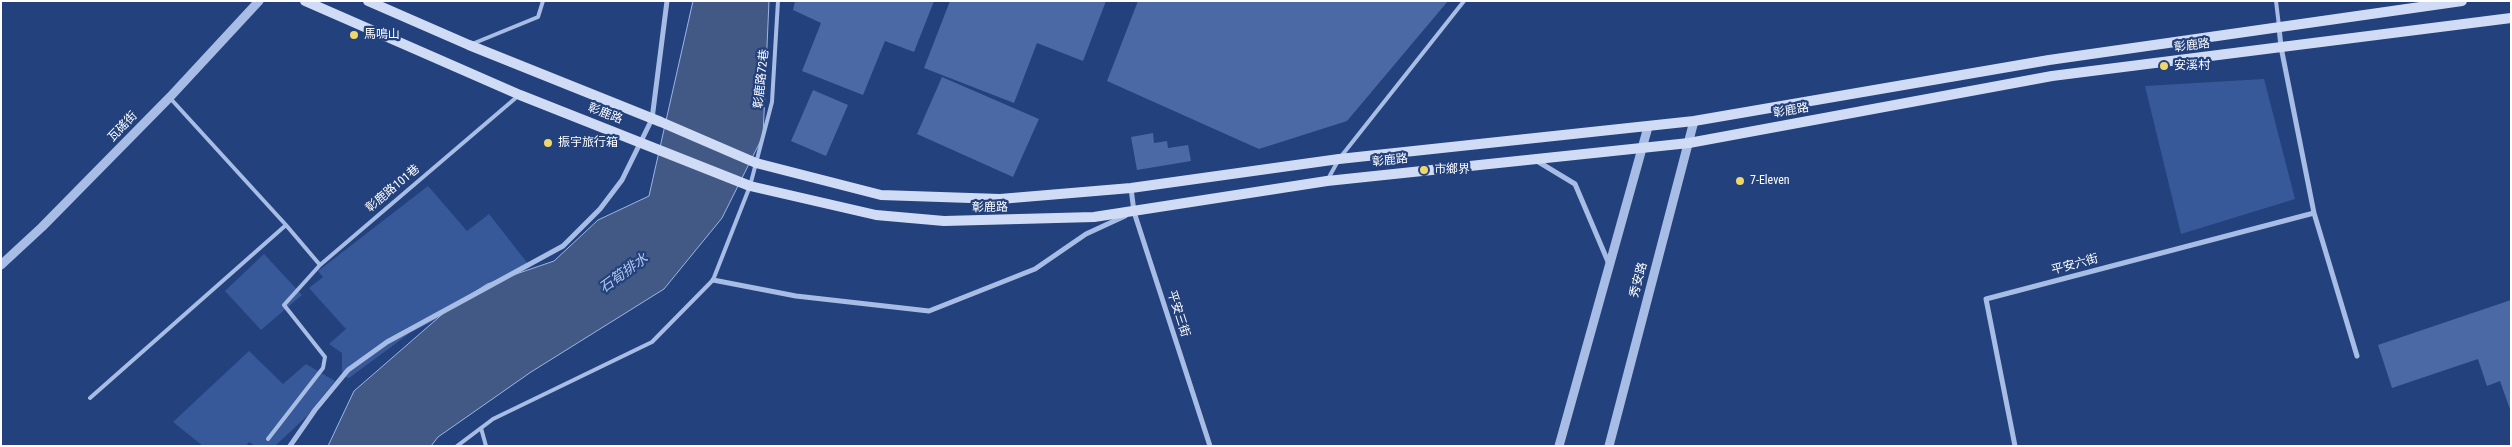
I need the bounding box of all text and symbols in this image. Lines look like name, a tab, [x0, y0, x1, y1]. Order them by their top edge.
place label: 馬鳴山	[364, 28, 400, 42]
marker: 馬鳴山	[348, 29, 360, 41]
street label: 彰鹿路	[2173, 37, 2211, 55]
street label: 彰鹿路72巷	[752, 48, 772, 110]
place label: 安溪村	[2174, 59, 2210, 73]
marker: 安溪村	[2158, 60, 2170, 72]
street label: 彰鹿路	[586, 101, 624, 127]
street label: 彰鹿路	[1772, 101, 1810, 121]
street label: 瓦磘街	[105, 109, 141, 145]
place label: 振宇旅行箱	[558, 136, 618, 150]
marker: 振宇旅行箱	[542, 137, 554, 149]
street label: 彰鹿路	[1371, 152, 1409, 170]
street label: 彰鹿路101巷	[363, 162, 423, 216]
place label: 市鄉界	[1434, 163, 1470, 177]
marker: 市鄉界	[1418, 164, 1430, 176]
place label: 7-Eleven	[1750, 174, 1790, 188]
marker: 7-Eleven	[1734, 175, 1746, 187]
street label: 彰鹿路	[972, 200, 1008, 216]
water label: 石筍排水	[596, 251, 652, 297]
street label: 平安六街	[2050, 252, 2100, 278]
street label: 秀安路	[1627, 261, 1651, 299]
street label: 平安三街	[1164, 289, 1192, 339]

